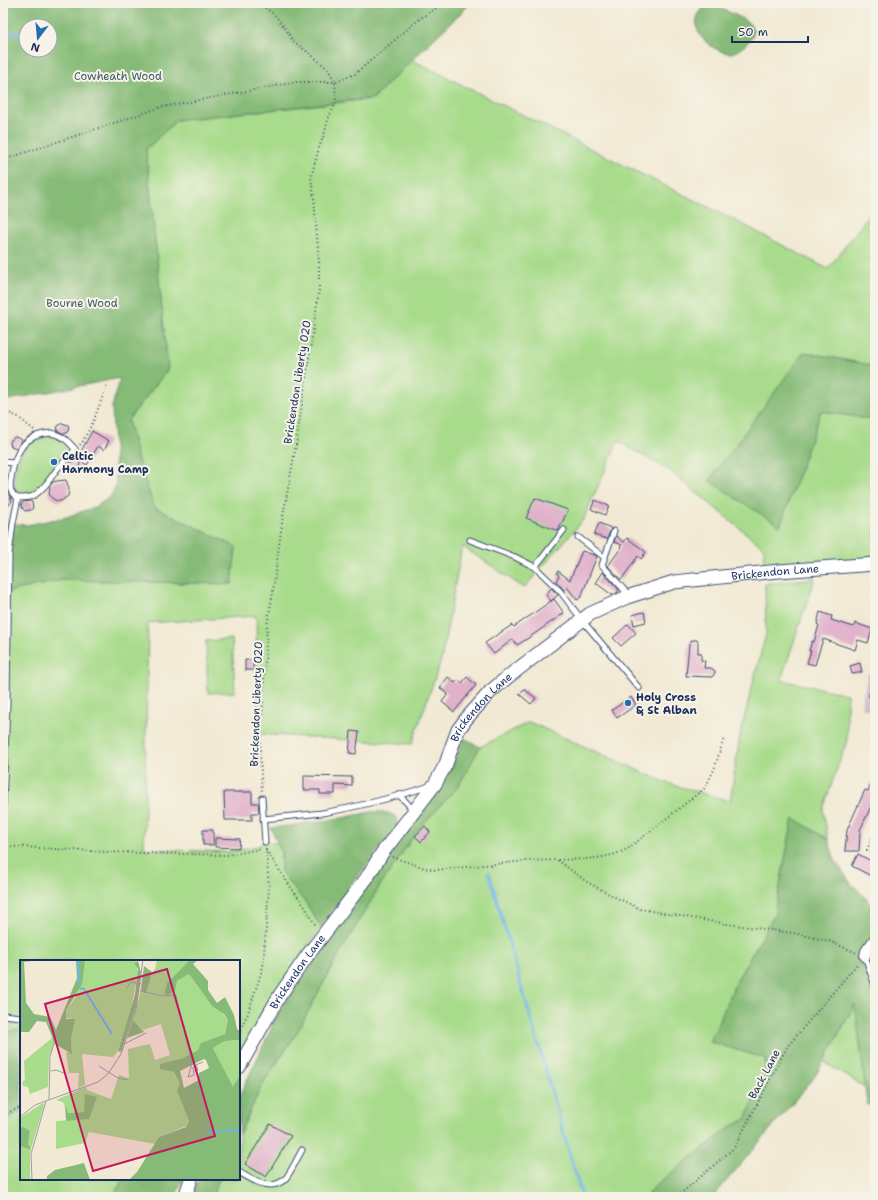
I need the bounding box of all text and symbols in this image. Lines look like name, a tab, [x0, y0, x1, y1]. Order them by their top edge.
north arrow	[18, 18, 58, 58]
scale bar	[732, 18, 808, 44]
text: 50 m	[738, 24, 768, 40]
text: N	[29, 39, 42, 56]
park label: Cowheath Wood	[74, 69, 162, 84]
park label: Bourne Wood	[46, 296, 118, 311]
street label: Brickendon Liberty 020	[280, 319, 315, 445]
place label: Celtic Harmony Camp	[62, 449, 149, 477]
marker: Celtic Harmony Camp	[49, 457, 59, 467]
street label: Brickendon Lane	[731, 561, 820, 584]
street label: Brickendon Liberty 020	[247, 641, 266, 767]
street label: Brickendon Lane	[447, 670, 515, 744]
place label: Holy Cross & St Alban	[636, 690, 697, 718]
marker: Holy Cross & St Alban	[623, 698, 633, 708]
street label: Brickendon Lane	[267, 931, 329, 1012]
inset map	[20, 960, 240, 1180]
street label: Back Lane	[745, 1047, 784, 1102]

